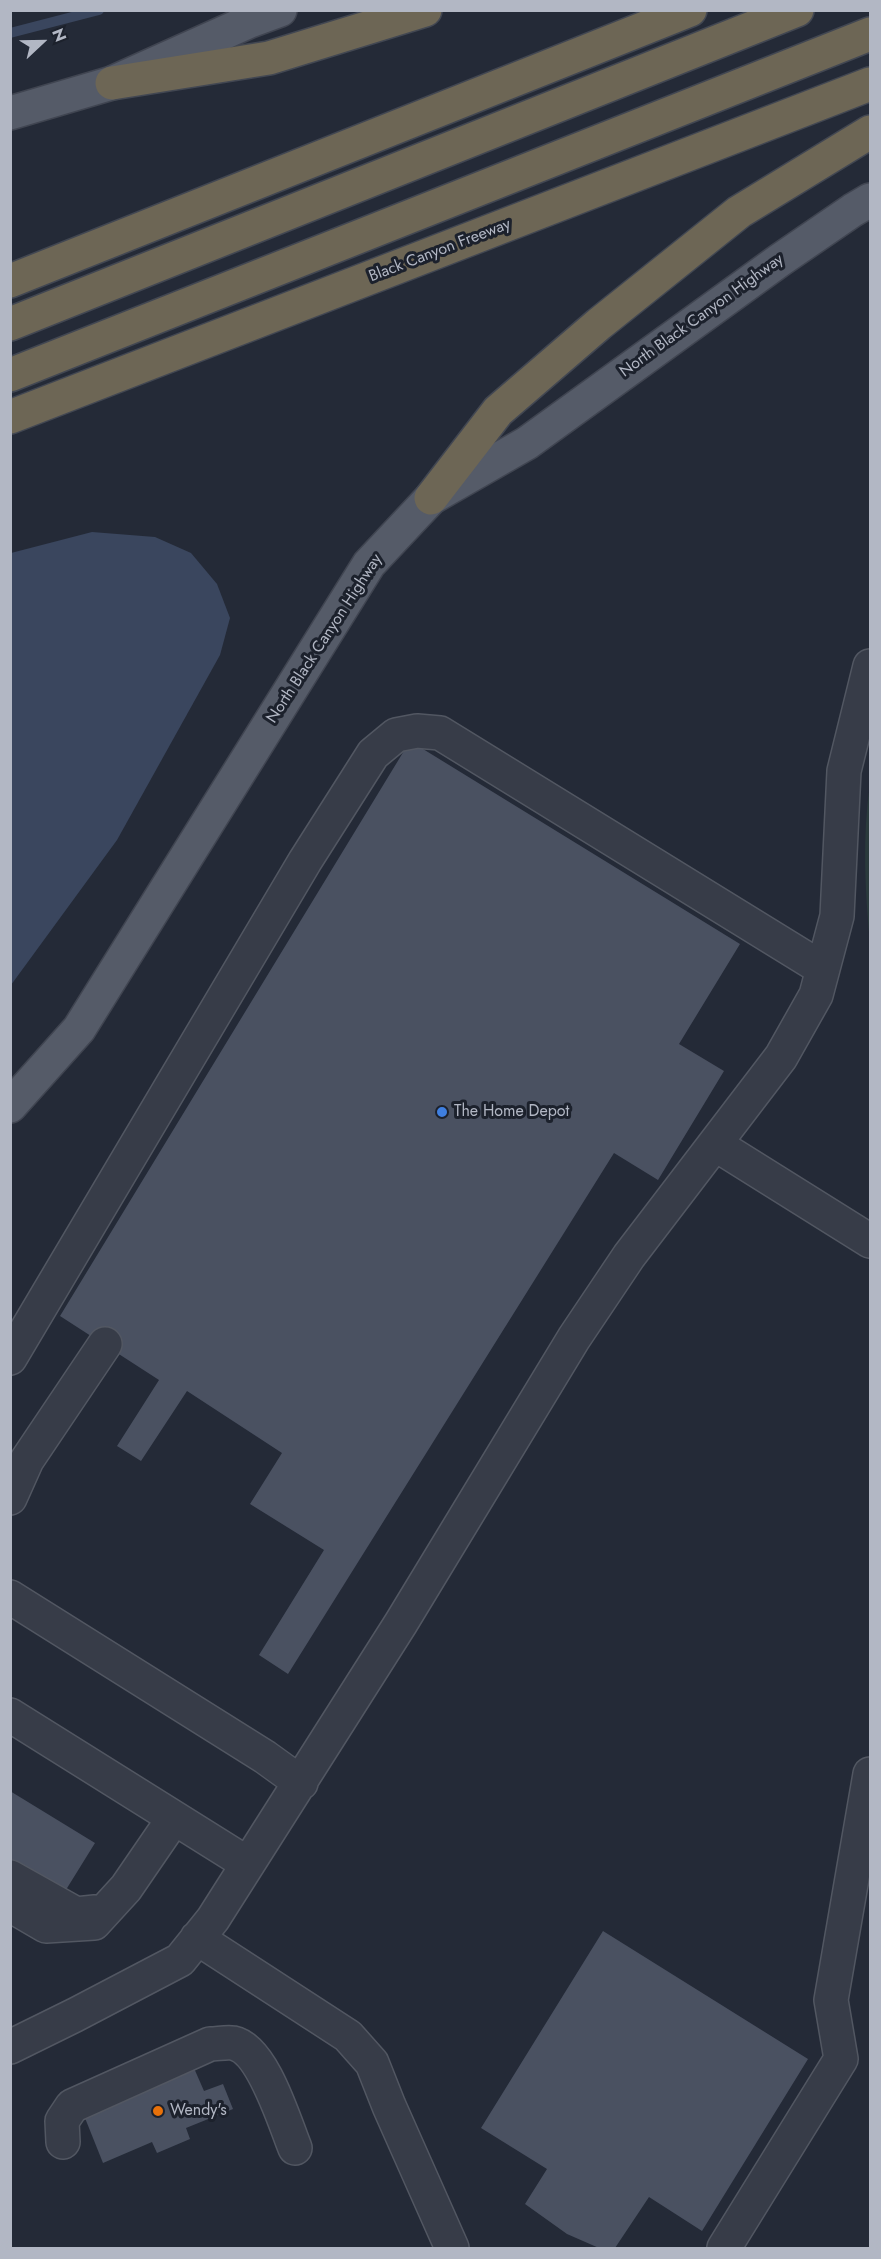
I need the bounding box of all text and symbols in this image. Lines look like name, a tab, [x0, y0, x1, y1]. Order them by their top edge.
north arrow	[12, 12, 72, 72]
text: N	[46, 25, 72, 45]
street label: Black Canyon Freeway	[366, 215, 514, 287]
street label: North Black Canyon Highway	[616, 250, 788, 382]
street label: North Black Canyon Highway	[263, 551, 387, 727]
place label: The Home Depot	[454, 1102, 569, 1122]
marker: The Home Depot	[435, 1105, 449, 1119]
place label: Wendy's	[170, 2101, 227, 2121]
marker: Wendy's	[151, 2104, 165, 2118]

